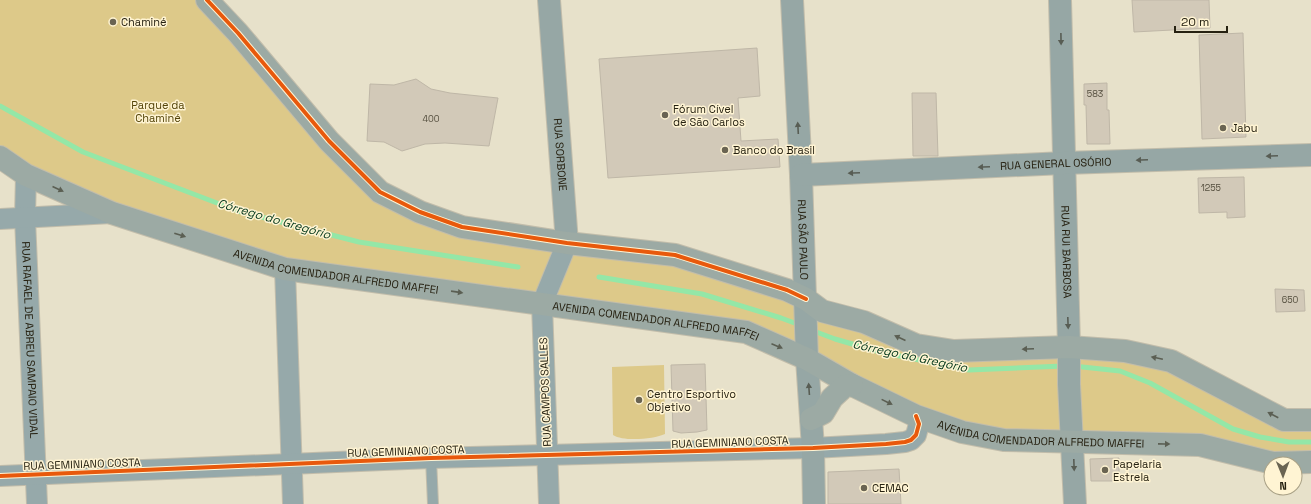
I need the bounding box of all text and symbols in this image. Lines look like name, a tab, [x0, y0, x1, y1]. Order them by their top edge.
scale bar	[1175, 8, 1227, 34]
text: 20 m	[1181, 14, 1209, 30]
place label: Chaminé	[121, 15, 167, 29]
marker: Chaminé	[108, 17, 118, 27]
one-way arrow	[1058, 33, 1064, 46]
house number: 583	[1087, 88, 1103, 100]
park label: Parque da Chaminé	[131, 98, 185, 125]
place label: Fórum Cível de São Carlos	[673, 102, 745, 129]
marker: Fórum Cível de São Carlos	[660, 110, 670, 120]
house number: 400	[422, 113, 440, 125]
street label: RUA SORBONE	[551, 118, 570, 191]
place label: Jabu	[1231, 121, 1257, 135]
one-way arrow	[795, 122, 802, 134]
marker: Jabu	[1218, 123, 1228, 133]
place label: Banco do Brasil	[733, 143, 815, 157]
marker: Banco do Brasil	[720, 145, 730, 155]
one-way arrow	[1266, 153, 1278, 160]
street label: RUA GENERAL OSÓRIO	[1000, 154, 1112, 173]
one-way arrow	[1136, 157, 1148, 164]
one-way arrow	[978, 163, 990, 170]
one-way arrow	[848, 169, 860, 176]
house number: 1255	[1201, 182, 1221, 194]
one-way arrow	[53, 186, 64, 192]
water label: Córrego do Gregório	[216, 195, 333, 243]
street label: RUA SÃO PAULO	[795, 199, 811, 280]
street label: RUA RUI BARBOSA	[1058, 205, 1075, 299]
one-way arrow	[174, 232, 186, 238]
street label: RUA RAFAEL DE ABREU SAMPAIO VIDAL	[19, 241, 41, 439]
street label: AVENIDA COMENDADOR ALFREDO MAFFEI	[232, 246, 439, 297]
one-way arrow	[451, 289, 463, 295]
house number: 650	[1282, 294, 1299, 306]
street label: AVENIDA COMENDADOR ALFREDO MAFFEI	[552, 299, 761, 344]
one-way arrow	[1065, 317, 1072, 329]
one-way arrow	[894, 335, 906, 341]
water label: Córrego do Gregório	[851, 336, 969, 376]
street label: RUA CAMPOS SALLES	[536, 337, 554, 447]
one-way arrow	[772, 343, 783, 349]
one-way arrow	[1022, 345, 1034, 352]
one-way arrow	[1151, 354, 1163, 360]
one-way arrow	[806, 383, 813, 395]
place label: Centro Esportivo Objetivo	[647, 387, 736, 414]
marker: Centro Esportivo Objetivo	[634, 395, 644, 405]
one-way arrow	[881, 399, 893, 405]
one-way arrow	[1268, 411, 1279, 418]
street label: AVENIDA COMENDADOR ALFREDO MAFFEI	[935, 417, 1145, 451]
street label: RUA GEMINIANO COSTA	[671, 433, 789, 451]
one-way arrow	[1158, 441, 1171, 447]
street label: RUA GEMINIANO COSTA	[347, 442, 465, 460]
street label: RUA GEMINIANO COSTA	[23, 455, 141, 473]
north arrow	[1263, 456, 1303, 496]
place label: Papelaria Estrela	[1113, 457, 1162, 484]
one-way arrow	[1071, 459, 1077, 472]
marker: Papelaria Estrela	[1100, 465, 1110, 475]
text: N	[1279, 479, 1287, 493]
place label: CEMAC	[872, 481, 909, 495]
marker: CEMAC	[859, 483, 869, 493]

